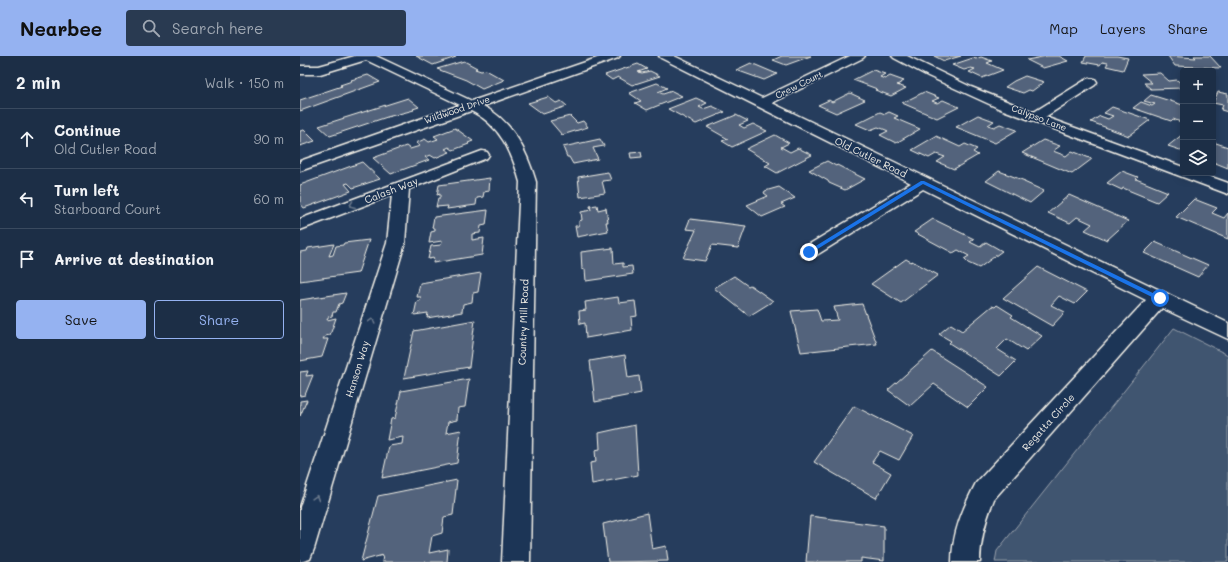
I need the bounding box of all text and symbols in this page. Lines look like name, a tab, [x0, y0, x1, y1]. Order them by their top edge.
search box	[126, 10, 406, 46]
text: Nearbee	[20, 16, 102, 41]
icon: search	[140, 17, 162, 39]
text: Search here	[172, 18, 263, 38]
text: Map	[1049, 19, 1078, 38]
text: Layers	[1100, 19, 1146, 38]
text: Share	[1168, 19, 1208, 38]
street label: Crew Court	[773, 68, 824, 101]
map controls	[1180, 68, 1216, 176]
button: +	[1180, 68, 1216, 104]
text: 2 min	[16, 71, 61, 93]
text: Walk · 150 m	[204, 74, 284, 91]
street label: Wildwood Drive	[423, 93, 491, 126]
street label: Calypso Lane	[1010, 102, 1068, 133]
button: −	[1180, 104, 1216, 140]
text: Continue	[54, 120, 121, 140]
icon: ahead	[16, 128, 38, 150]
text: 90 m	[254, 130, 284, 147]
street label: Old Cutler Road	[833, 133, 909, 181]
text: Old Cutler Road	[54, 140, 156, 157]
button: layers	[1180, 140, 1216, 176]
street label: Calash Way	[362, 173, 420, 207]
text: Turn left	[54, 180, 119, 200]
icon: left	[16, 188, 38, 210]
text: 60 m	[254, 190, 284, 207]
text: Starboard Court	[54, 200, 161, 217]
one-way arrow	[348, 201, 355, 209]
route end	[800, 243, 818, 261]
icon: arrive	[16, 248, 38, 270]
text: Arrive at destination	[54, 249, 214, 269]
street label: Country Mill Road	[515, 279, 531, 365]
route start	[1151, 289, 1169, 307]
button: Save	[16, 300, 146, 339]
button: Share	[154, 300, 284, 339]
one-way arrow	[367, 317, 376, 324]
street label: Hanson Way	[342, 339, 372, 399]
street label: Regatta Circle	[1018, 390, 1078, 454]
one-way arrow	[311, 495, 320, 502]

